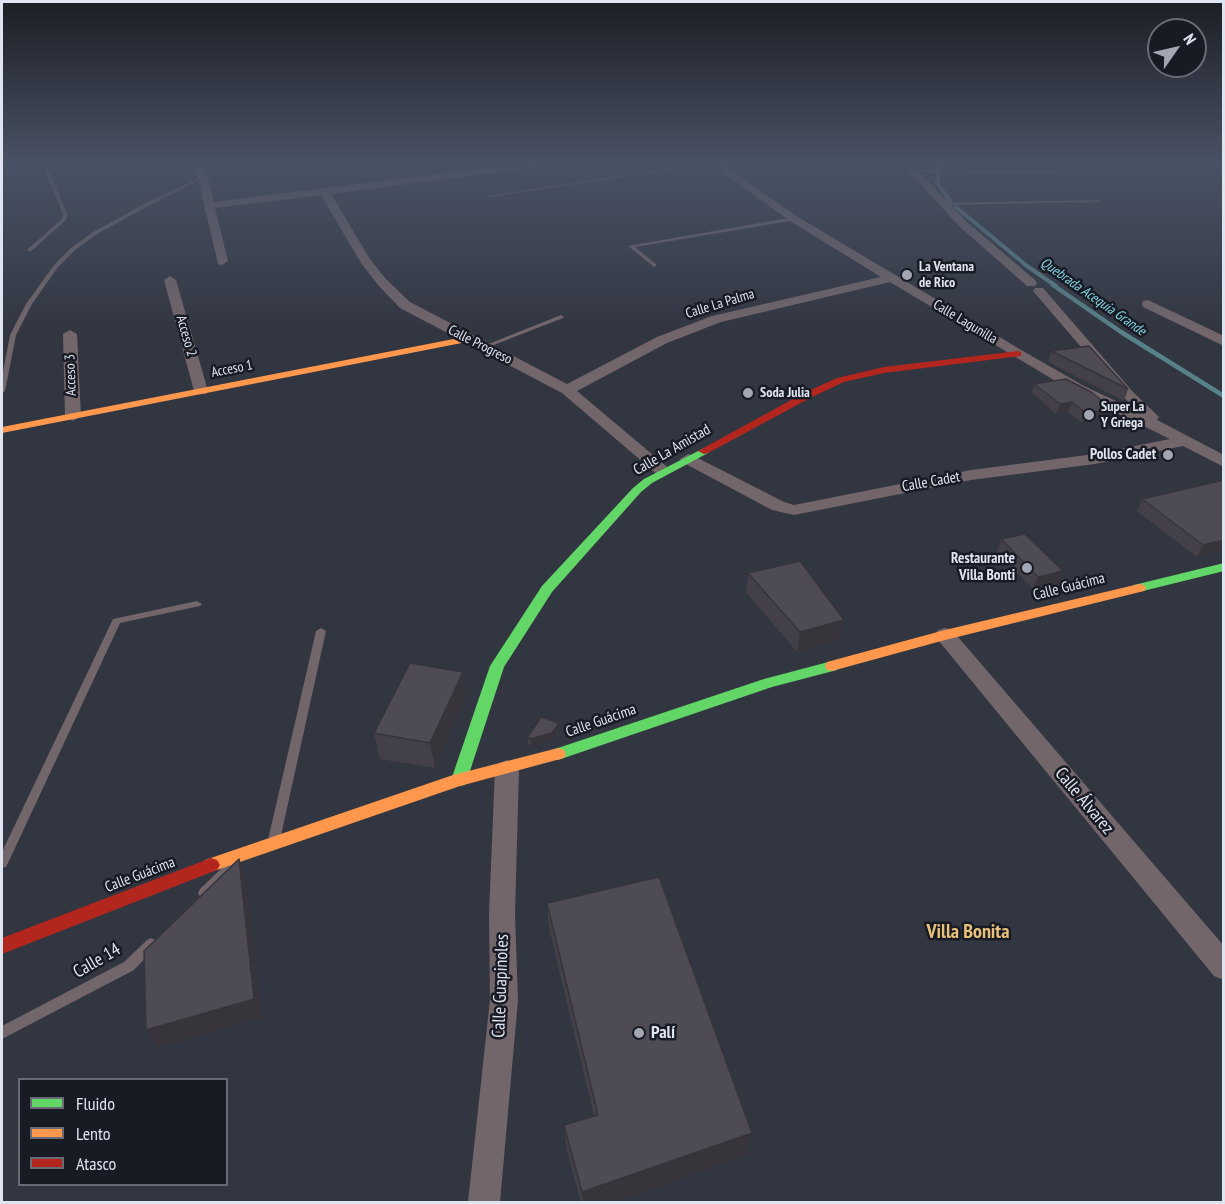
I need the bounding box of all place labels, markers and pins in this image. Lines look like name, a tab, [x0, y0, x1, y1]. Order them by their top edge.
place label: La Ventana de Rico	[919, 259, 974, 292]
marker: La Ventana de Rico	[900, 268, 914, 282]
place label: Soda Julia	[760, 385, 810, 401]
marker: Soda Julia	[741, 386, 755, 400]
place label: Super La Y Griega	[1101, 399, 1144, 431]
marker: Super La Y Griega	[1082, 408, 1096, 422]
place label: Pollos Cadet	[1090, 446, 1156, 464]
marker: Pollos Cadet	[1161, 448, 1175, 462]
place label: Restaurante Villa Bonti	[951, 550, 1015, 585]
marker: Restaurante Villa Bonti	[1020, 561, 1034, 575]
place label: Palí	[651, 1022, 675, 1044]
marker: Palí	[632, 1026, 646, 1040]

